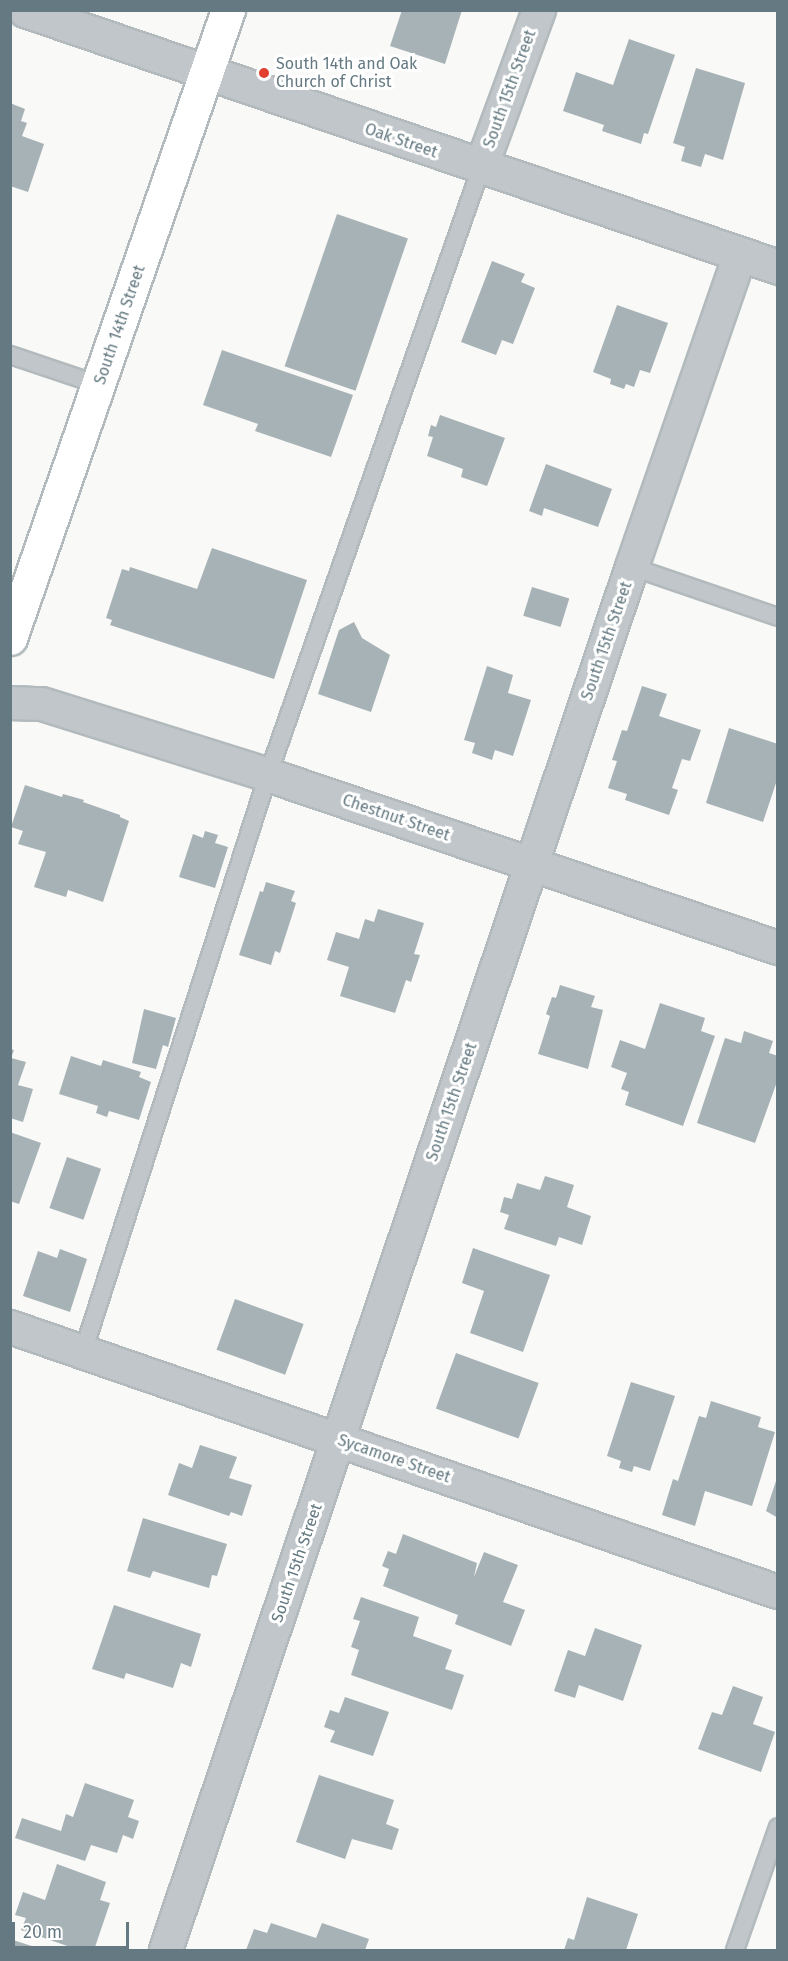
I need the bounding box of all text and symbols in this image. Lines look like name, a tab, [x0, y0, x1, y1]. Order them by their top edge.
street label: South 15th Street	[480, 27, 540, 151]
place label: South 14th and Oak Church of Christ	[276, 54, 417, 92]
marker: South 14th and Oak Church of Christ	[257, 66, 271, 80]
street label: Oak Street	[362, 120, 440, 162]
street label: South 14th Street	[91, 263, 149, 387]
street label: South 15th Street	[578, 579, 636, 703]
street label: Chestnut Street	[340, 791, 452, 845]
street label: South 15th Street	[423, 1040, 481, 1164]
street label: Sycamore Street	[335, 1431, 453, 1487]
street label: South 15th Street	[268, 1501, 326, 1625]
scale bar	[15, 1910, 132, 1948]
text: 20 m	[23, 1921, 62, 1943]

